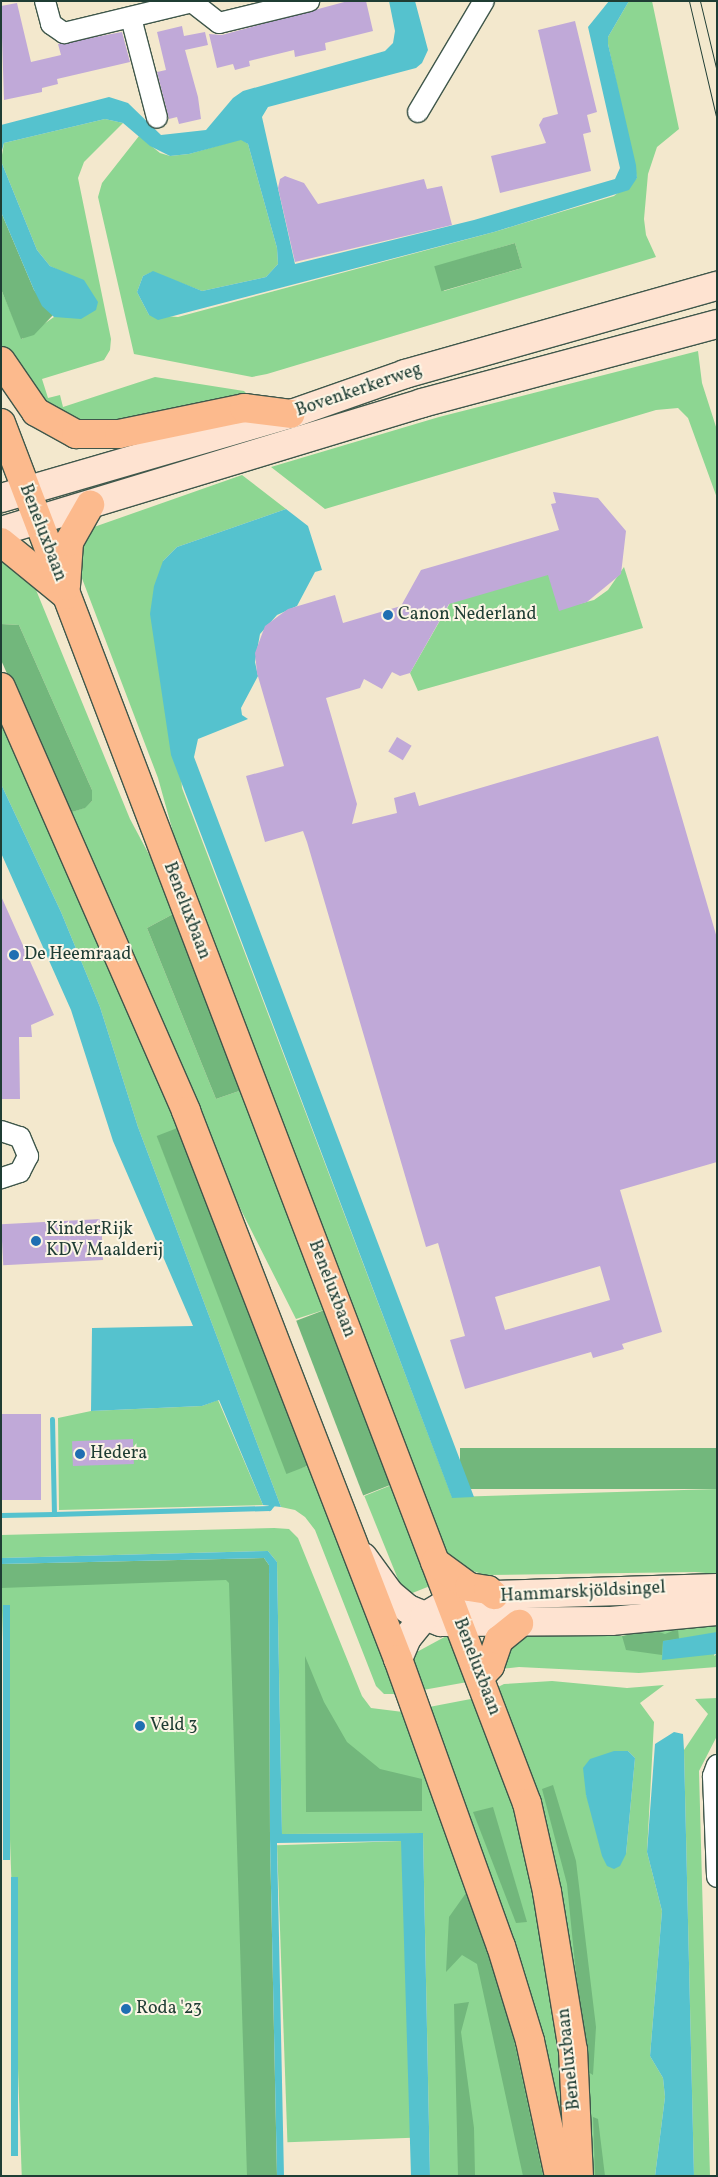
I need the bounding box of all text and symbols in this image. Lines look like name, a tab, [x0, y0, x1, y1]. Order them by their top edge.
street label: Bovenkerkerweg	[293, 359, 425, 423]
street label: Beneluxbaan	[14, 481, 70, 585]
place label: Canon Nederland	[398, 604, 537, 626]
marker: Canon Nederland	[382, 609, 394, 621]
street label: Beneluxbaan	[158, 859, 214, 963]
place label: De Heemraad	[24, 944, 131, 966]
marker: De Heemraad	[8, 949, 20, 961]
place label: KinderRijk KDV Maalderij	[46, 1220, 164, 1262]
marker: KinderRijk KDV Maalderij	[30, 1235, 42, 1247]
street label: Beneluxbaan	[303, 1237, 359, 1341]
place label: Hedera	[90, 1443, 147, 1465]
marker: Hedera	[74, 1448, 86, 1460]
street label: Hammarskjöldsingel	[500, 1578, 666, 1608]
street label: Beneluxbaan	[448, 1615, 504, 1719]
place label: Veld 3	[150, 1715, 198, 1737]
marker: Veld 3	[134, 1720, 146, 1732]
place label: Roda '23	[136, 1998, 202, 2020]
marker: Roda '23	[120, 2003, 132, 2015]
street label: Beneluxbaan	[554, 2007, 586, 2111]

